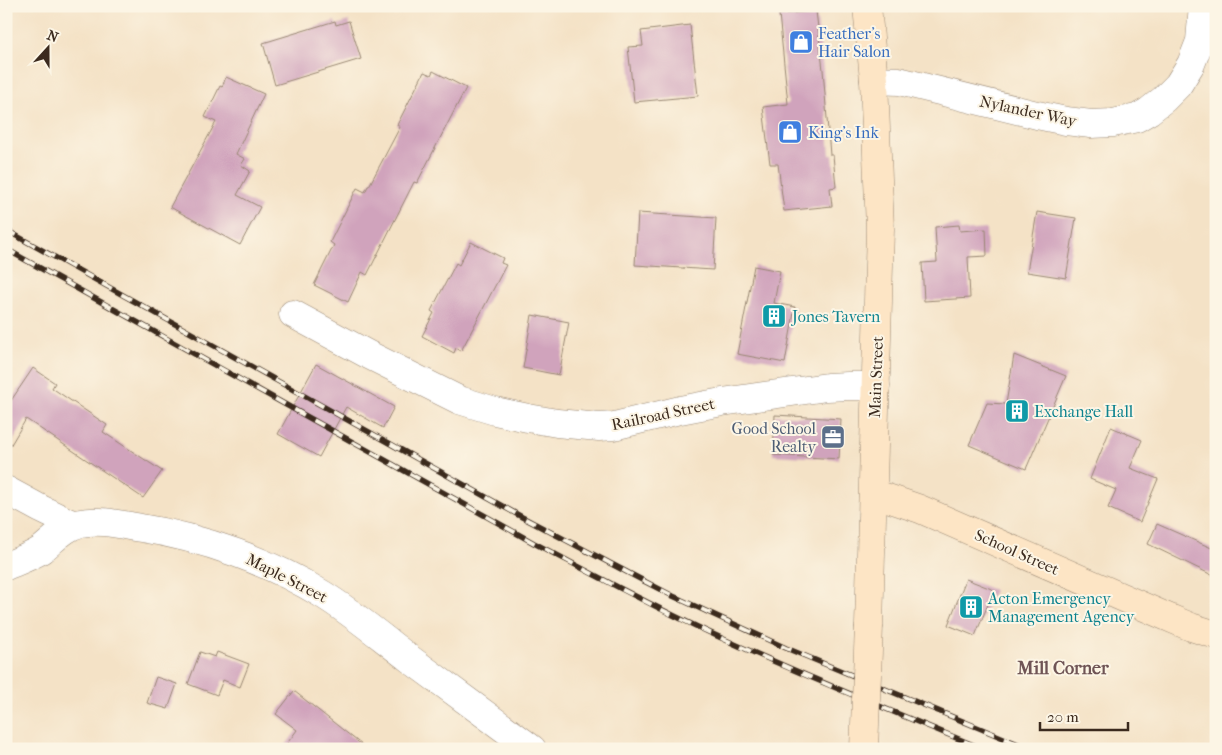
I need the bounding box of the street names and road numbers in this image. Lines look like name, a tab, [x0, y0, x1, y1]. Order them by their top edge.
street label: Nylander Way	[978, 91, 1079, 131]
street label: Main Street	[865, 336, 887, 418]
street label: Railroad Street	[610, 394, 717, 434]
street label: School Street	[972, 525, 1062, 579]
street label: Maple Street	[243, 549, 331, 607]

